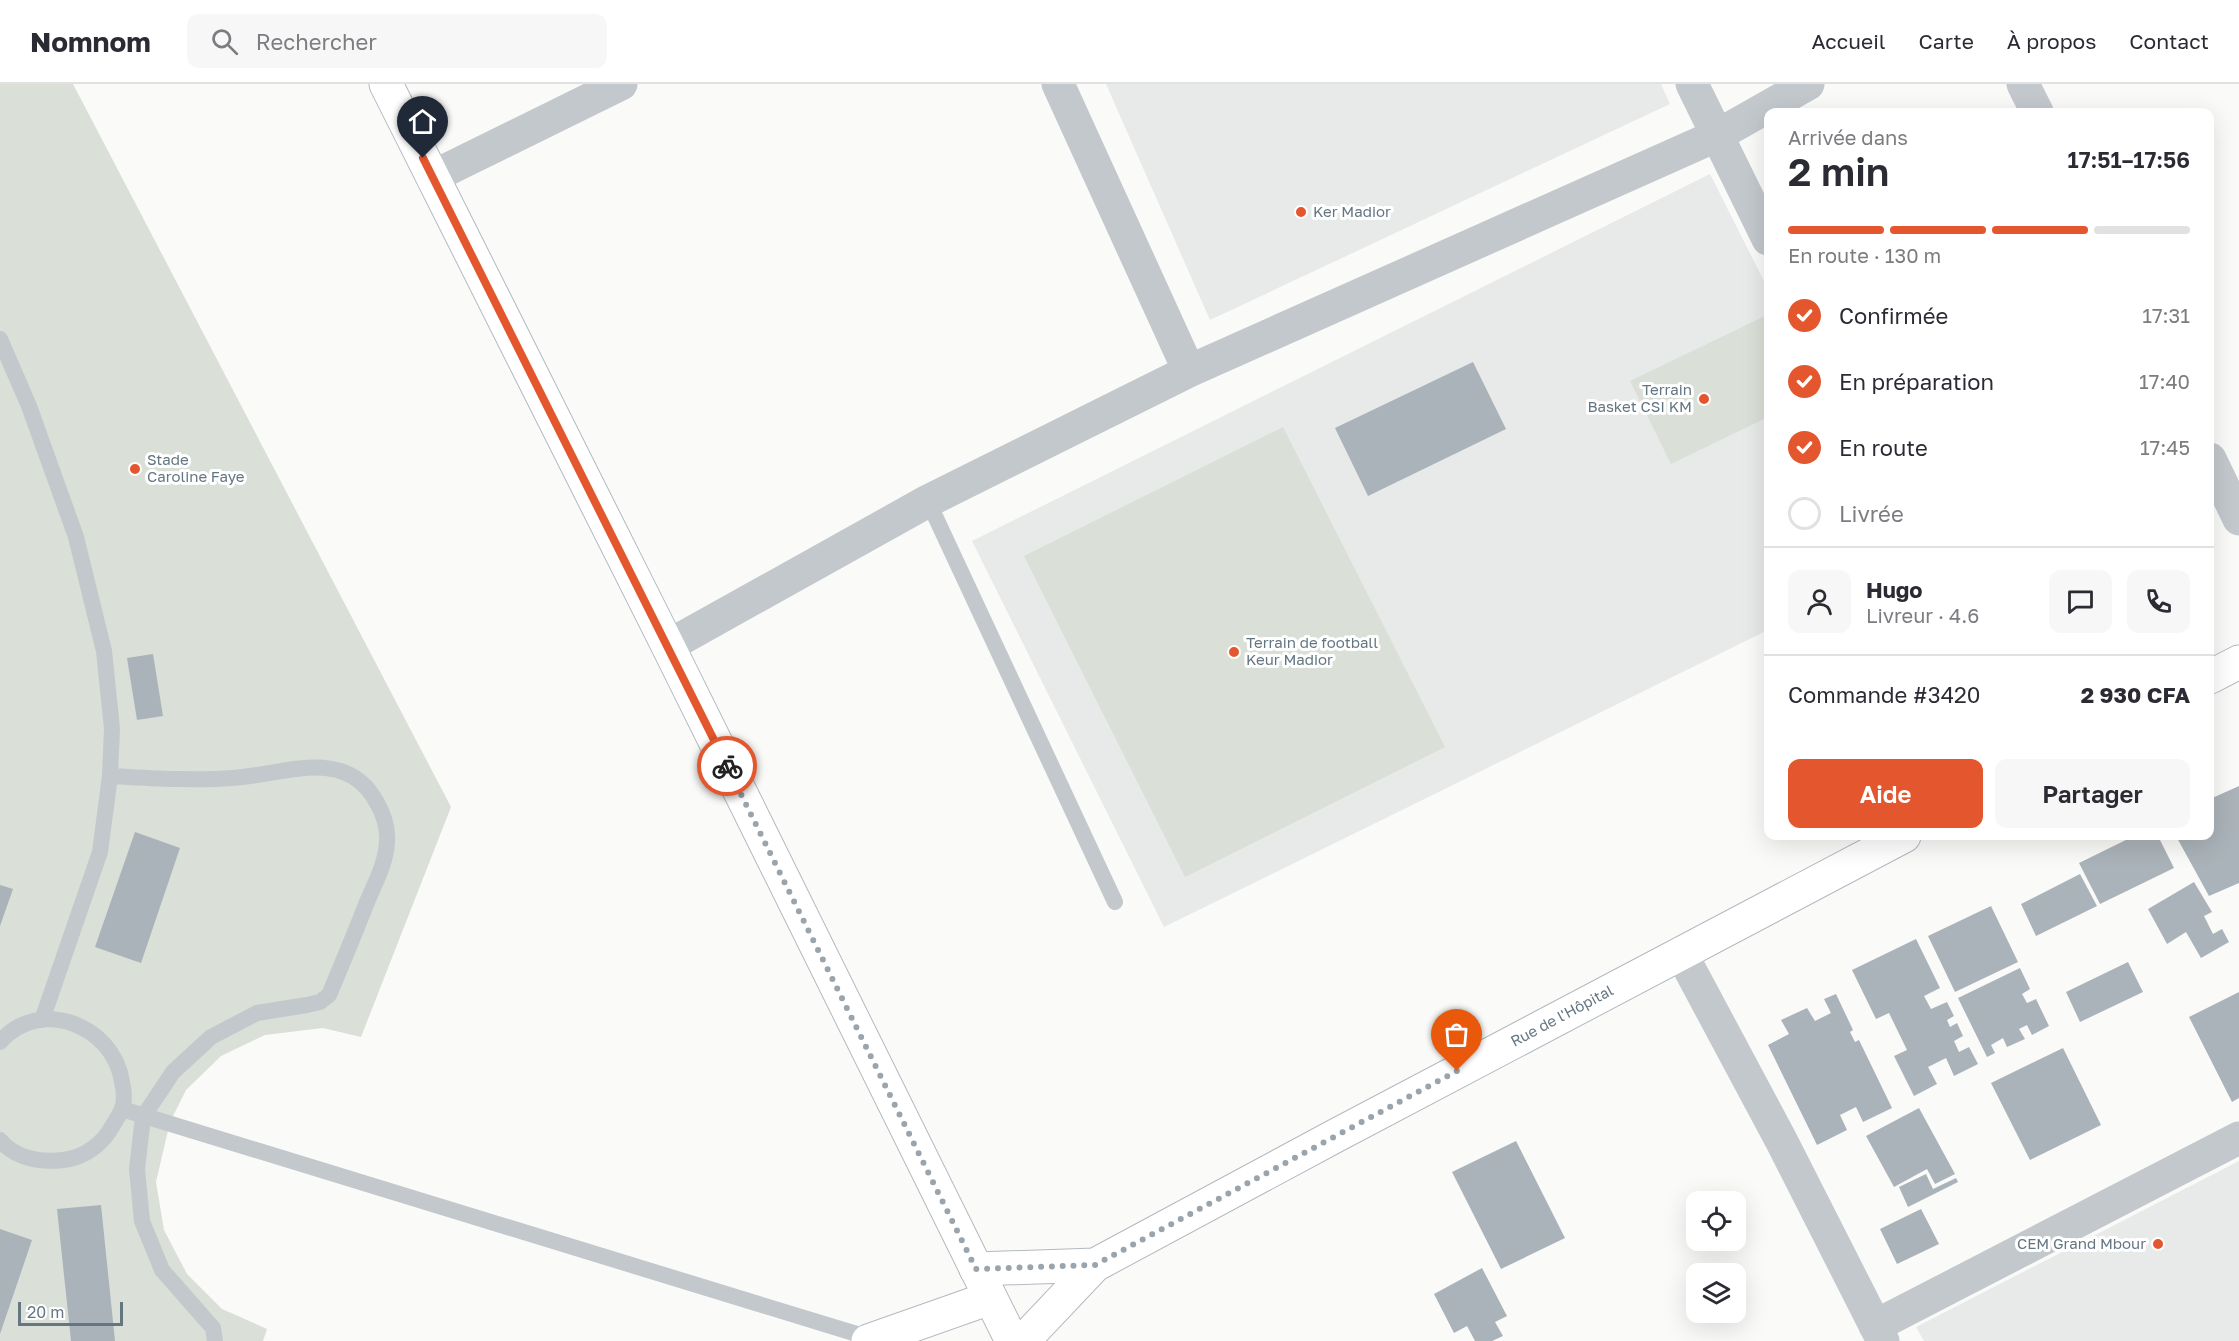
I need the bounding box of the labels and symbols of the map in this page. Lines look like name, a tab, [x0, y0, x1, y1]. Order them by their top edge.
pin	[397, 96, 448, 158]
place label: Ker Madior	[1313, 202, 1391, 220]
marker: Ker Madior	[1294, 205, 1308, 219]
place label: Terrain Basket CSI KM	[1587, 380, 1692, 415]
marker: Terrain Basket CSI KM	[1697, 392, 1711, 406]
place label: Stade Caroline Faye	[147, 450, 245, 485]
marker: Stade Caroline Faye	[128, 462, 142, 476]
place label: Terrain de football Keur Madior	[1246, 633, 1378, 668]
marker: Terrain de football Keur Madior	[1227, 645, 1241, 659]
courier	[697, 736, 757, 796]
street label: Rue de l'Hôpital	[1507, 980, 1616, 1050]
pin	[1431, 1009, 1482, 1071]
place label: CEM Grand Mbour	[2017, 1234, 2146, 1252]
marker: CEM Grand Mbour	[2151, 1237, 2165, 1251]
scale bar	[18, 1299, 123, 1326]

